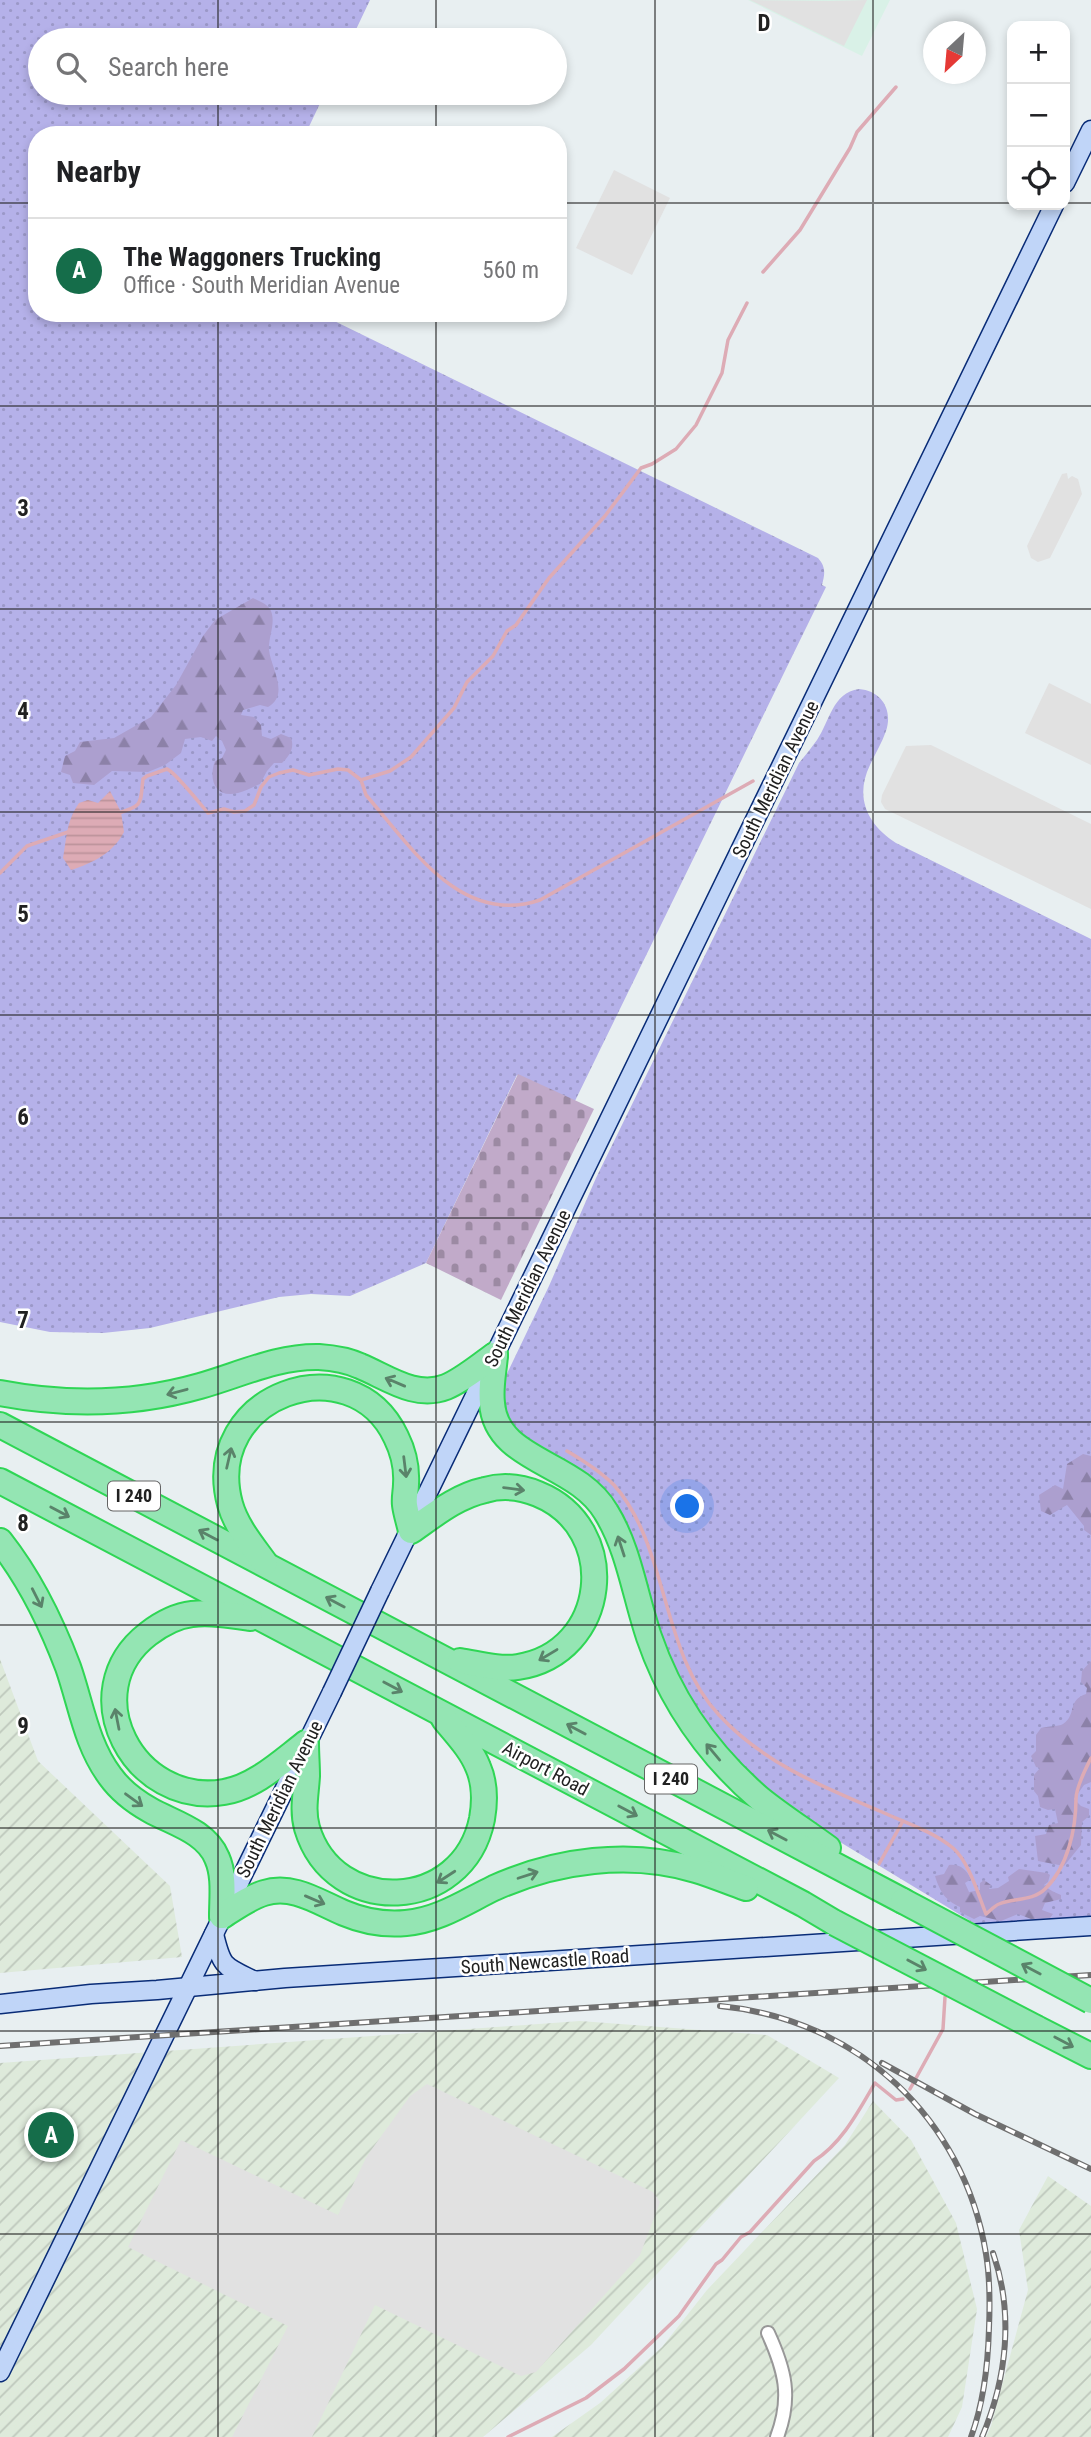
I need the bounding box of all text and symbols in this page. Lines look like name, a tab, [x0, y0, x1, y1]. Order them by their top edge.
text: D	[758, 10, 771, 37]
north arrow	[923, 21, 986, 84]
map controls	[1007, 21, 1070, 210]
button: +	[1007, 21, 1070, 84]
search box	[28, 28, 567, 105]
icon: search	[52, 48, 90, 86]
text: Search here	[108, 52, 229, 82]
button: −	[1007, 84, 1070, 147]
button: locate	[1007, 147, 1070, 210]
text: Nearby	[56, 154, 141, 189]
text: The Waggoners Trucking	[123, 242, 381, 272]
text: A	[72, 257, 86, 284]
text: 560 m	[482, 257, 539, 284]
text: Office · South Meridian Avenue	[123, 272, 400, 299]
text: 3	[17, 495, 29, 522]
street label: South Meridian Avenue	[727, 697, 824, 862]
text: 4	[17, 698, 29, 725]
text: 5	[17, 901, 29, 928]
text: 6	[17, 1104, 29, 1131]
street label: South Meridian Avenue	[479, 1206, 576, 1371]
text: 7	[17, 1307, 29, 1334]
one-way arrow	[385, 1375, 406, 1388]
one-way arrow	[166, 1386, 189, 1399]
one-way arrow	[223, 1447, 237, 1470]
one-way arrow	[398, 1456, 411, 1478]
road number: I 240	[108, 1482, 160, 1511]
one-way arrow	[502, 1483, 525, 1496]
your location	[670, 1489, 704, 1523]
one-way arrow	[50, 1506, 70, 1520]
text: 8	[17, 1510, 29, 1537]
one-way arrow	[198, 1528, 219, 1542]
one-way arrow	[614, 1535, 626, 1557]
one-way arrow	[31, 1587, 45, 1608]
one-way arrow	[325, 1595, 346, 1609]
one-way arrow	[538, 1648, 558, 1662]
one-way arrow	[382, 1681, 403, 1695]
one-way arrow	[110, 1708, 123, 1731]
text: 9	[17, 1713, 29, 1740]
street label: South Meridian Avenue	[231, 1717, 328, 1882]
one-way arrow	[566, 1722, 587, 1736]
street label: Airport Road	[499, 1736, 593, 1801]
one-way arrow	[705, 1743, 721, 1761]
road number: I 240	[645, 1764, 697, 1794]
one-way arrow	[125, 1792, 143, 1807]
one-way arrow	[617, 1804, 637, 1818]
one-way arrow	[767, 1828, 788, 1842]
one-way arrow	[517, 1868, 539, 1880]
one-way arrow	[436, 1870, 456, 1884]
one-way arrow	[304, 1894, 325, 1907]
street label: South Newcastle Road	[460, 1944, 630, 1979]
one-way arrow	[906, 1959, 927, 1973]
one-way arrow	[1021, 1962, 1042, 1975]
one-way arrow	[1053, 2036, 1074, 2049]
pin: A	[28, 2109, 74, 2161]

